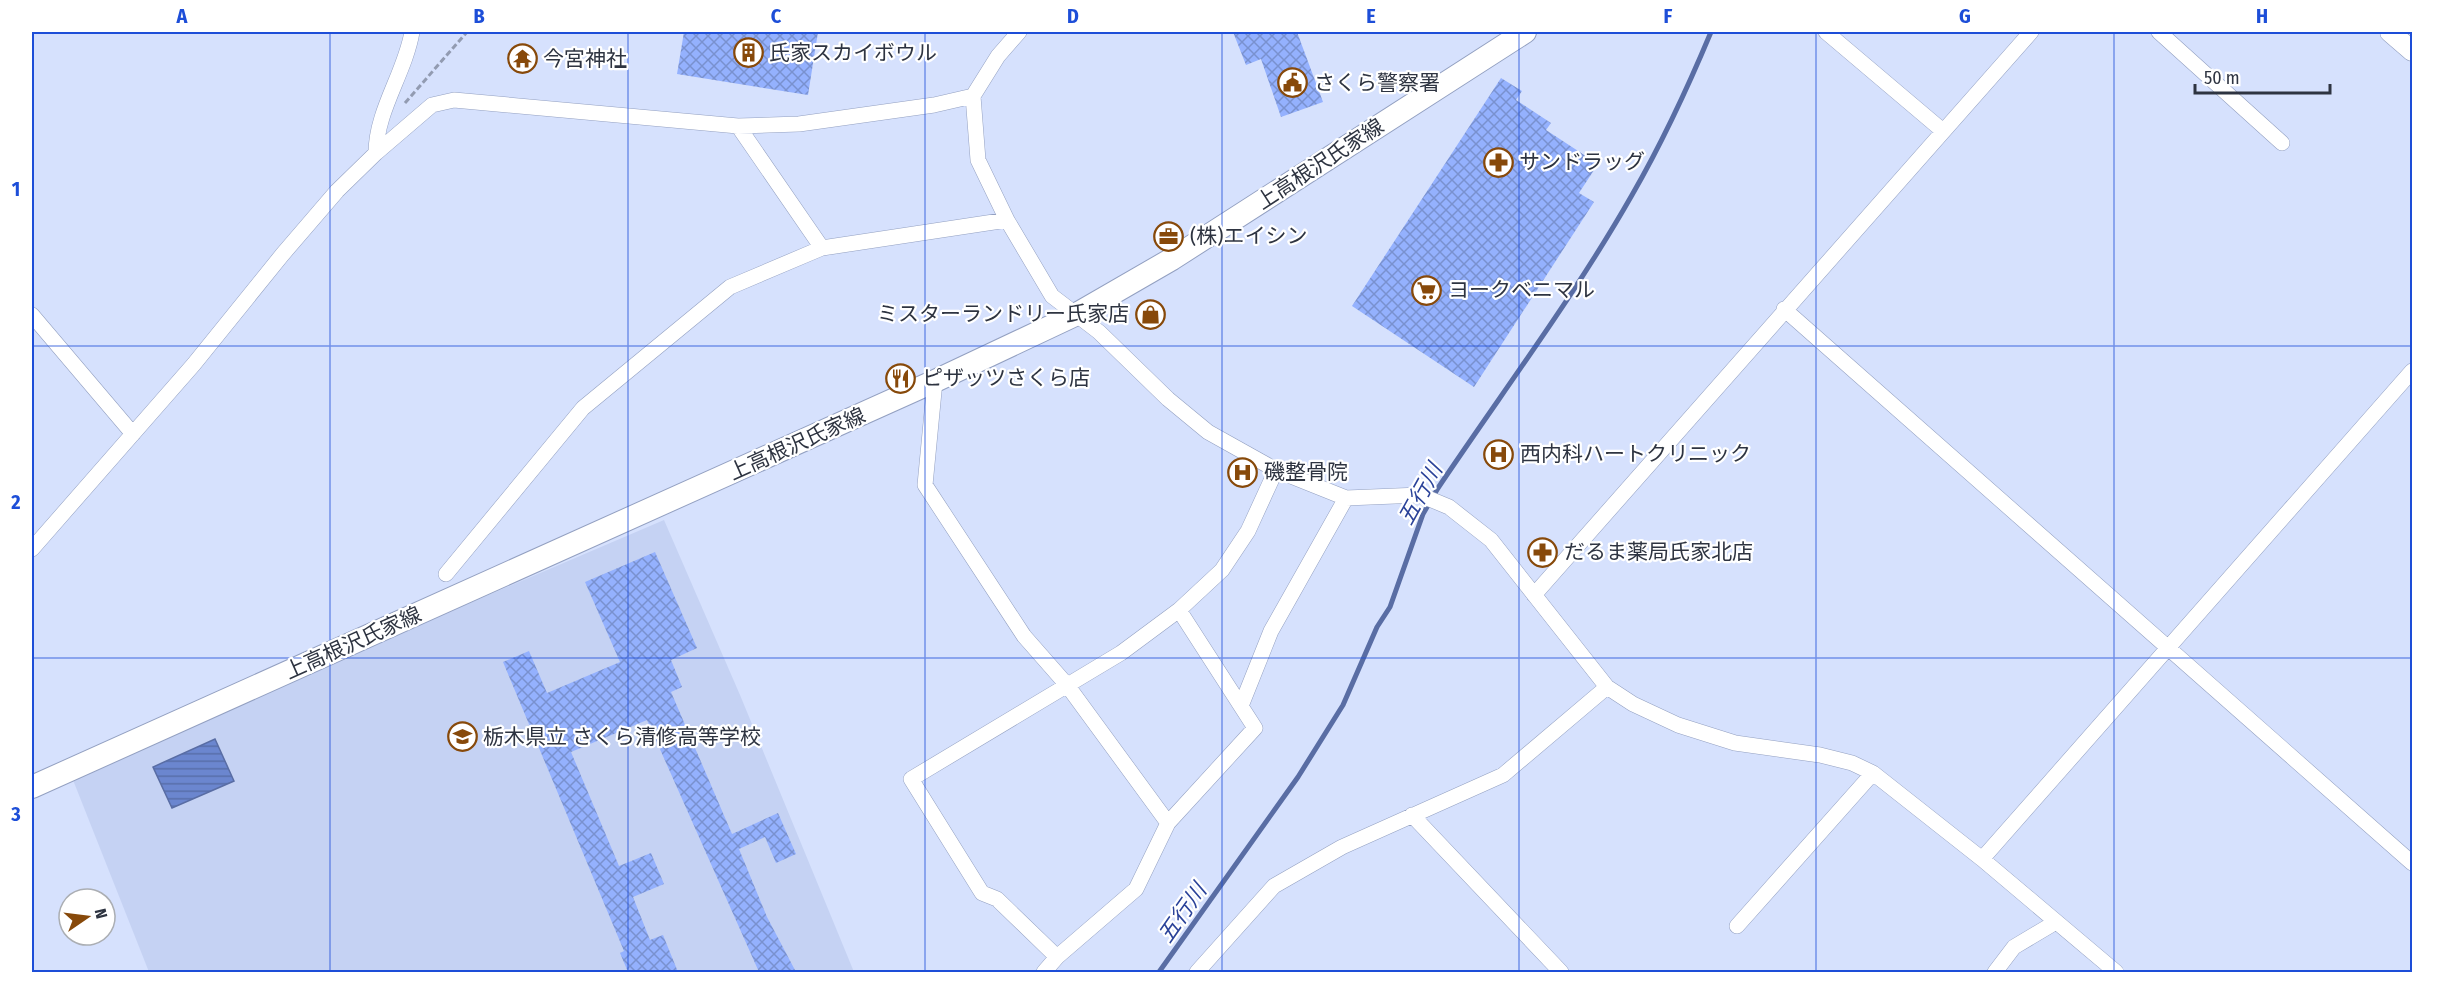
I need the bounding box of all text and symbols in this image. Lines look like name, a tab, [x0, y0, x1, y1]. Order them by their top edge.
text: A	[176, 4, 189, 28]
text: B	[473, 4, 485, 28]
text: C	[771, 4, 782, 28]
text: D	[1067, 4, 1079, 28]
text: E	[1366, 4, 1376, 28]
text: F	[1664, 4, 1673, 28]
text: G	[1959, 4, 1971, 28]
text: H	[2256, 4, 2268, 28]
building icon: 氏家スカイボウル	[732, 37, 764, 69]
place label: 氏家スカイボウル	[769, 40, 937, 66]
temple icon: 今宮神社	[506, 43, 538, 75]
place label: 今宮神社	[543, 46, 627, 72]
scale bar	[2195, 57, 2330, 95]
public building icon: さくら警察署	[1277, 67, 1309, 99]
text: 50 m	[2204, 67, 2240, 89]
place label: さくら警察署	[1314, 70, 1440, 96]
street label: 上高根沢氏家線	[1251, 113, 1389, 215]
pharmacy icon: サンドラッグ	[1482, 146, 1514, 178]
place label: サンドラッグ	[1519, 149, 1645, 175]
text: 1	[12, 177, 20, 201]
office icon: (株)エイシン	[1153, 220, 1185, 252]
place label: (株)エイシン	[1190, 223, 1307, 249]
supermarket icon: ヨークベニマル	[1411, 274, 1443, 306]
place label: ヨークベニマル	[1448, 277, 1595, 303]
shop icon: ミスターランドリー氏家店	[1134, 298, 1166, 330]
place label: ミスターランドリー氏家店	[877, 301, 1129, 327]
restaurant icon: ピザッツさくら店	[885, 362, 917, 394]
place label: ピザッツさくら店	[922, 365, 1090, 391]
street label: 上高根沢氏家線	[725, 402, 869, 486]
hospital icon: 西内科ハートクリニック	[1483, 438, 1515, 470]
place label: 西内科ハートクリニック	[1520, 441, 1751, 467]
hospital icon: 磯整骨院	[1227, 456, 1259, 488]
water label: 五行川	[1392, 457, 1449, 529]
place label: 磯整骨院	[1264, 459, 1348, 485]
text: 2	[10, 490, 21, 514]
pharmacy icon: だるま薬局氏家北店	[1527, 536, 1559, 568]
place label: だるま薬局氏家北店	[1564, 539, 1753, 565]
street label: 上高根沢氏家線	[281, 601, 425, 685]
school or university icon: 栃木県立 さくら清修高等学校	[446, 721, 478, 753]
place label: 栃木県立 さくら清修高等学校	[483, 724, 761, 750]
text: 3	[10, 802, 21, 826]
water label: 五行川	[1152, 877, 1213, 948]
north arrow	[57, 887, 117, 947]
text: N	[91, 907, 111, 920]

